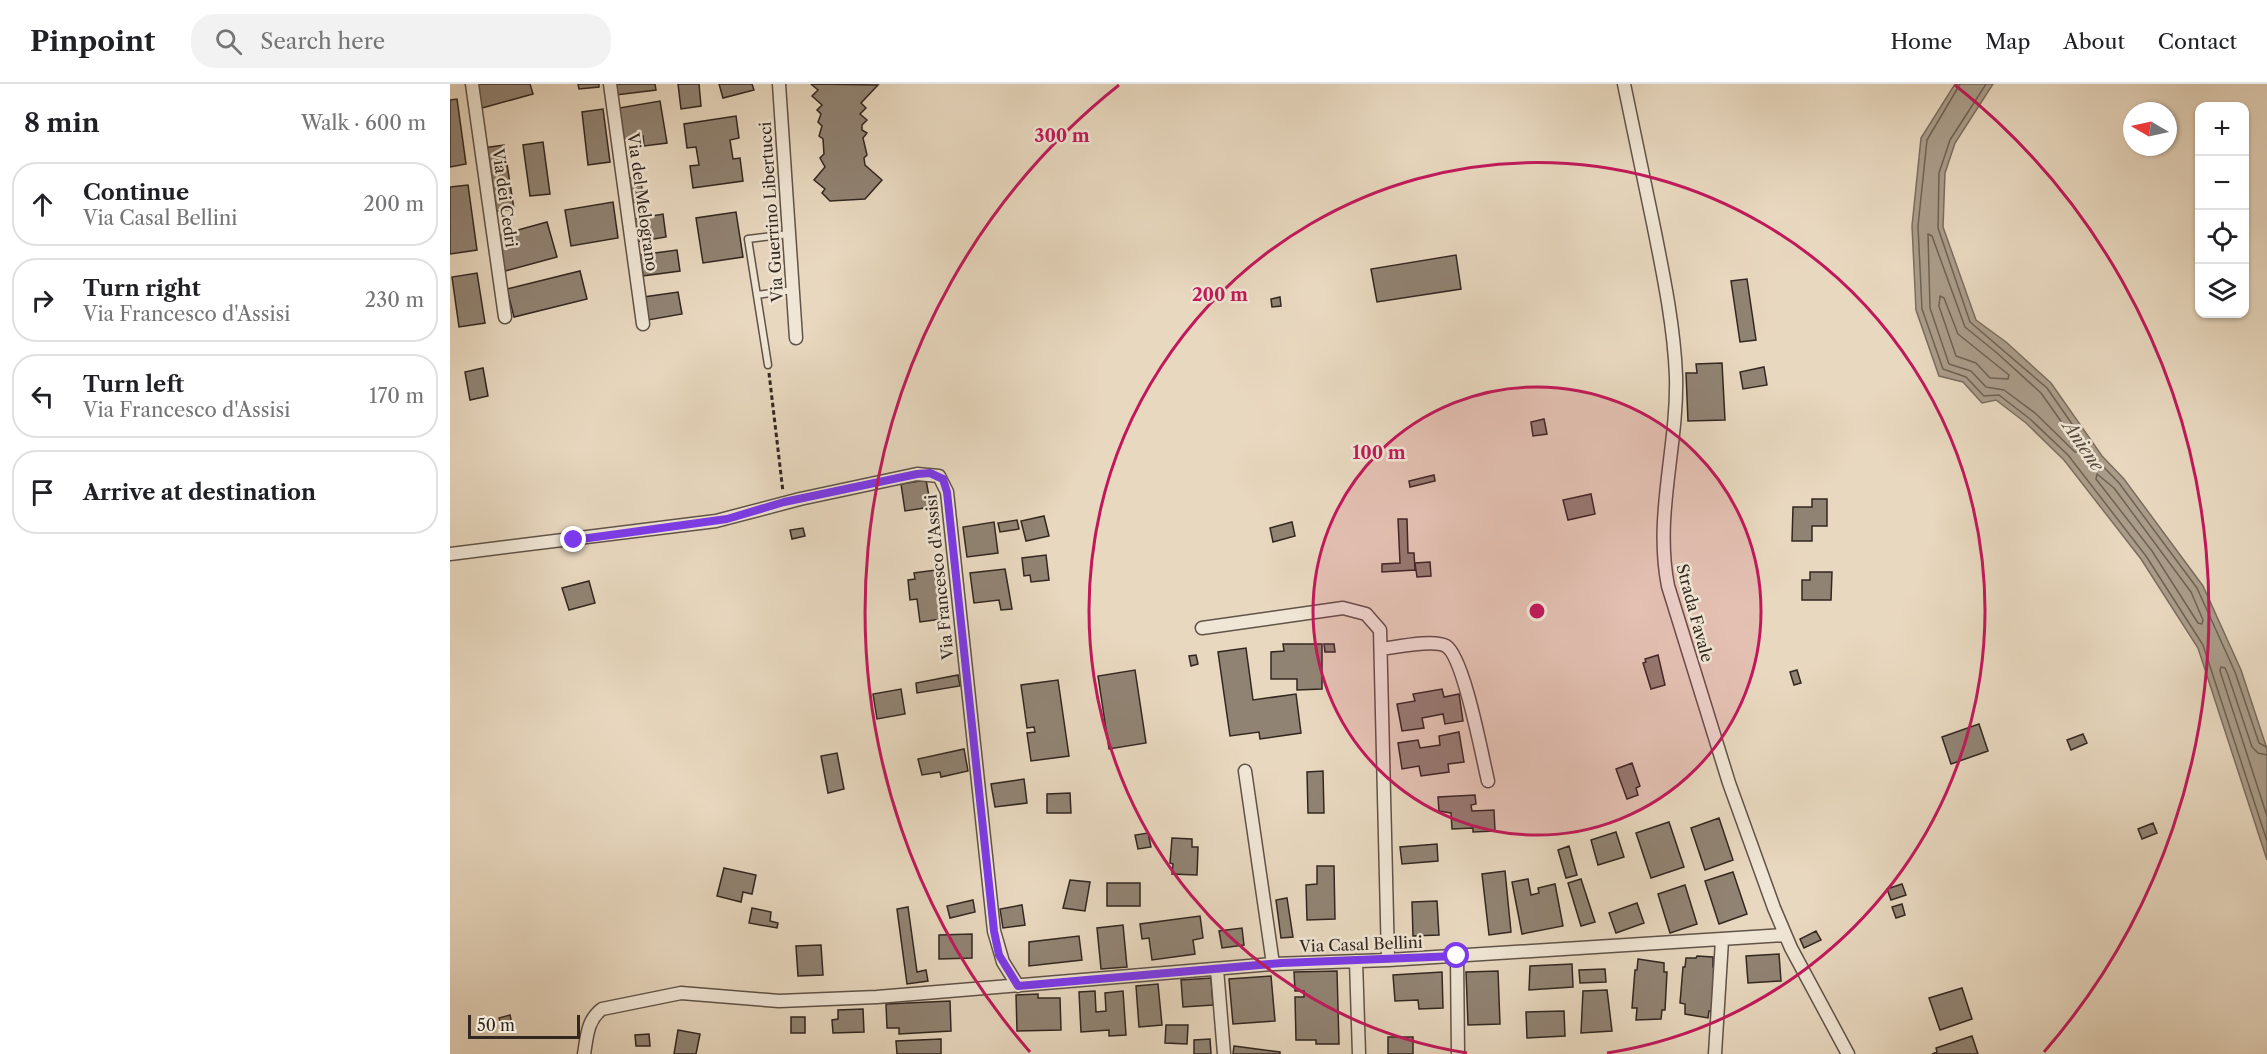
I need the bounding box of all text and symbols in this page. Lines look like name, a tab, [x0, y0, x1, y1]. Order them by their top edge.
search box	[191, 14, 611, 68]
text: Pinpoint	[30, 24, 155, 58]
icon: search	[212, 25, 245, 58]
text: Search here	[260, 28, 385, 55]
text: Home	[1891, 29, 1952, 54]
text: Map	[1985, 29, 2030, 54]
text: About	[2063, 29, 2125, 54]
text: Contact	[2158, 29, 2237, 54]
north arrow	[2123, 102, 2177, 156]
map controls	[2195, 102, 2249, 318]
button: +	[2195, 102, 2249, 156]
text: 8 min	[24, 107, 100, 139]
text: Walk · 600 m	[301, 111, 426, 135]
street label: Via Guerrino Libertucci	[755, 121, 787, 304]
text: 300 m	[1034, 125, 1090, 147]
street label: Via del Melograno	[623, 131, 663, 273]
street label: Via dei Cedri	[488, 146, 522, 249]
button: −	[2195, 156, 2249, 210]
text: Continue	[83, 179, 189, 206]
icon: ahead	[26, 188, 59, 221]
text: 200 m	[363, 192, 424, 216]
text: Via Casal Bellini	[83, 206, 237, 230]
button: locate	[2195, 210, 2249, 264]
button: layers	[2195, 264, 2249, 318]
text: Turn right	[83, 275, 201, 302]
icon: right	[26, 284, 59, 317]
text: 200 m	[1192, 284, 1248, 306]
text: 230 m	[365, 288, 424, 312]
text: Via Francesco d'Assisi	[83, 302, 290, 326]
text: Turn left	[83, 371, 184, 398]
icon: left	[26, 380, 59, 413]
text: 170 m	[369, 384, 424, 408]
text: Via Francesco d'Assisi	[83, 398, 290, 422]
water label: Aniene	[2056, 414, 2109, 476]
text: 100 m	[1352, 442, 1406, 464]
icon: arrive	[26, 476, 59, 509]
text: Arrive at destination	[83, 479, 316, 506]
street label: Via Francesco d'Assisi	[920, 493, 958, 662]
route end	[560, 526, 586, 552]
street label: Strada Favale	[1672, 562, 1718, 664]
centre of rings	[1527, 601, 1547, 621]
street label: Via Casal Bellini	[1298, 932, 1423, 956]
route start	[1443, 942, 1469, 968]
scale bar	[468, 1012, 580, 1040]
text: 50 m	[477, 1015, 515, 1035]

